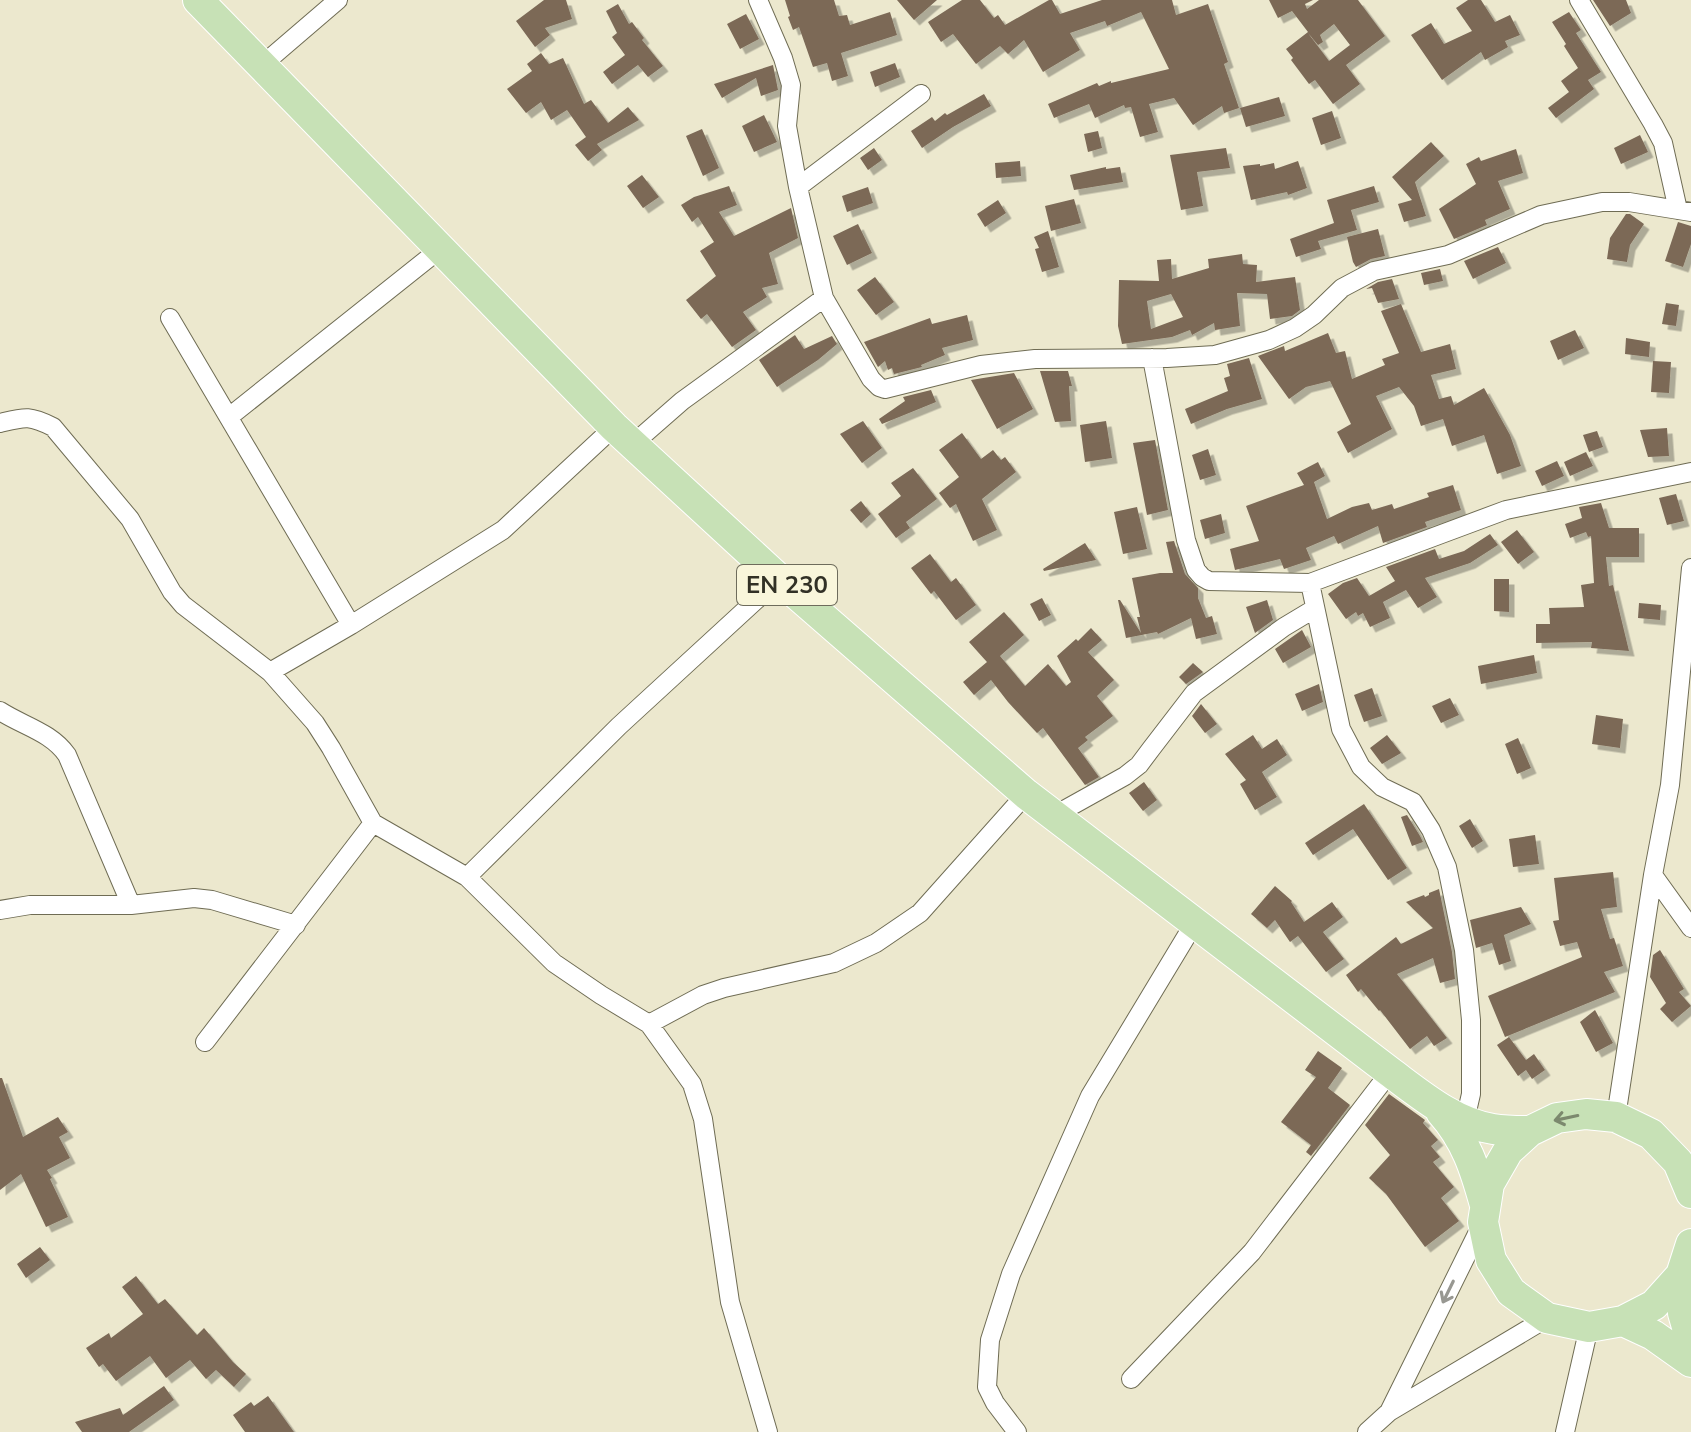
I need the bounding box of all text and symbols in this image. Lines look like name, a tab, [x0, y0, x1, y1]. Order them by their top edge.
road number: EN 230	[737, 565, 837, 605]
one-way arrow	[1554, 1111, 1580, 1126]
one-way arrow	[1440, 1280, 1455, 1304]

